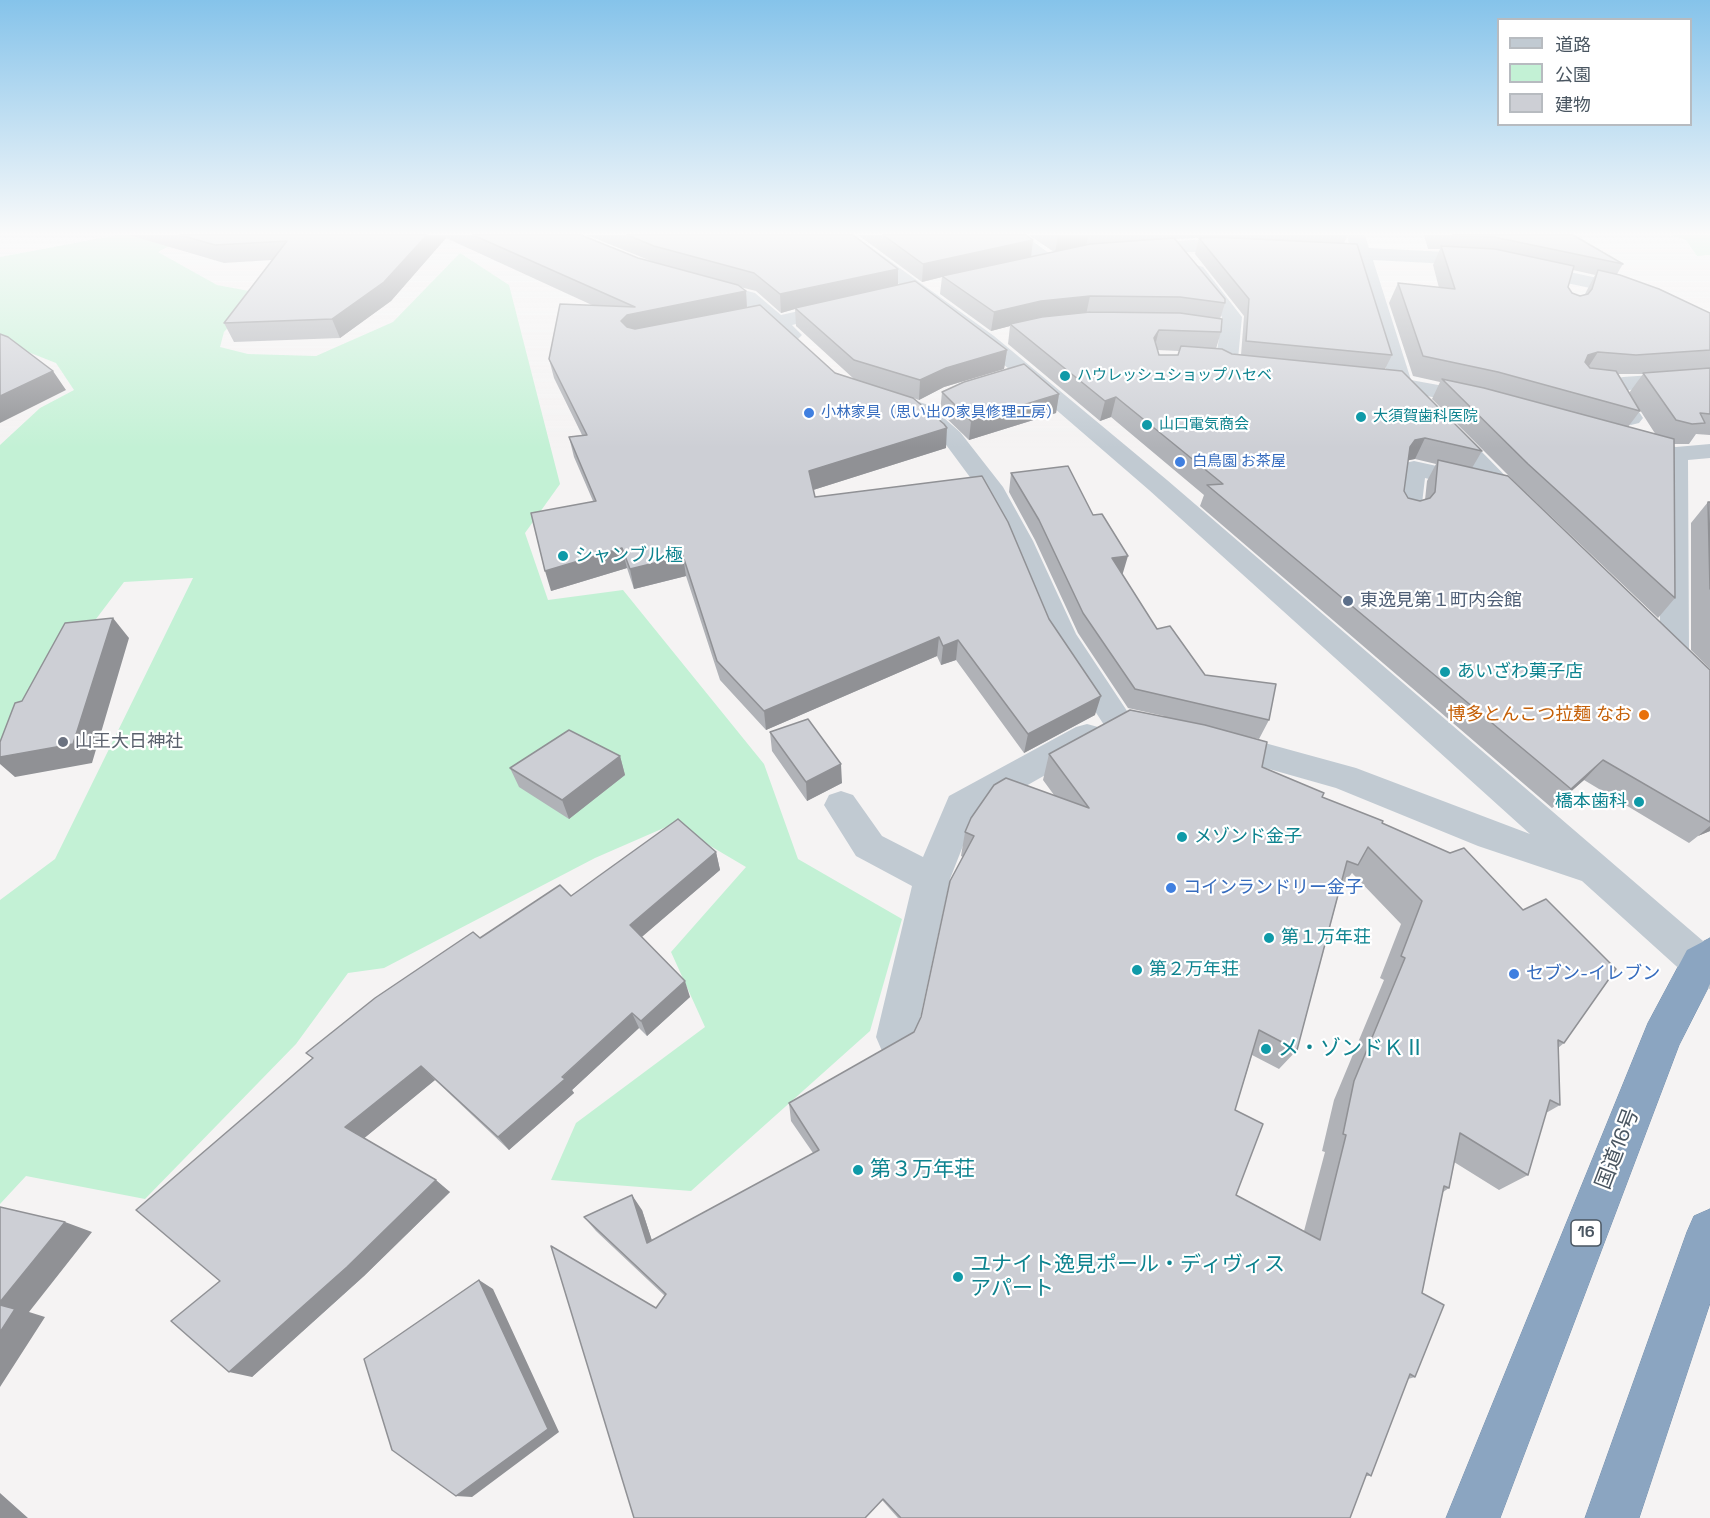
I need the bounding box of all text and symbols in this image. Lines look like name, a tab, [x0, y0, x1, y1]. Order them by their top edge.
legend	[1497, 18, 1692, 126]
text: 道路	[1555, 33, 1591, 56]
text: 公園	[1555, 63, 1591, 86]
text: 建物	[1555, 93, 1591, 116]
place label: ハウレッシュショップハセベ	[1077, 367, 1272, 385]
marker: ハウレッシュショップハセベ	[1058, 369, 1072, 383]
place label: 小林家具（思い出の家具修理工房）	[821, 404, 1061, 422]
marker: 小林家具（思い出の家具修理工房）	[802, 406, 816, 420]
place label: 大須賀歯科医院	[1373, 408, 1478, 426]
marker: 大須賀歯科医院	[1354, 410, 1368, 424]
place label: 山口電気商会	[1159, 416, 1249, 434]
marker: 山口電気商会	[1140, 418, 1154, 432]
place label: 白鳥園 お茶屋	[1192, 453, 1286, 471]
marker: 白鳥園 お茶屋	[1173, 455, 1187, 469]
place label: シャンブル極	[575, 545, 683, 567]
marker: シャンブル極	[556, 549, 570, 563]
place label: 東逸見第１町内会館	[1360, 590, 1522, 612]
marker: 東逸見第１町内会館	[1341, 594, 1355, 608]
place label: あいざわ菓子店	[1457, 661, 1583, 683]
marker: あいざわ菓子店	[1438, 665, 1452, 679]
place label: 博多とんこつ拉麺 なお	[1447, 704, 1632, 726]
marker: 博多とんこつ拉麺 なお	[1637, 708, 1651, 722]
place label: 山王大日神社	[75, 731, 183, 753]
marker: 山王大日神社	[56, 735, 70, 749]
place label: 橋本歯科	[1555, 791, 1627, 813]
marker: 橋本歯科	[1632, 795, 1646, 809]
place label: メゾンド金子	[1194, 826, 1302, 848]
marker: メゾンド金子	[1175, 830, 1189, 844]
place label: コインランドリー金子	[1183, 877, 1363, 899]
marker: コインランドリー金子	[1164, 881, 1178, 895]
place label: 第１万年荘	[1281, 927, 1371, 949]
marker: 第１万年荘	[1262, 931, 1276, 945]
place label: 第２万年荘	[1149, 959, 1239, 981]
marker: 第２万年荘	[1130, 963, 1144, 977]
place label: セブン-イレブン	[1526, 963, 1660, 985]
marker: セブン-イレブン	[1507, 967, 1521, 981]
place label: メ・ゾンドＫⅡ	[1278, 1036, 1425, 1062]
marker: メ・ゾンドＫⅡ	[1259, 1042, 1273, 1056]
street label: 国道16号	[1591, 1105, 1645, 1193]
place label: 第３万年荘	[870, 1157, 975, 1183]
marker: 第３万年荘	[851, 1163, 865, 1177]
road number: 16	[1571, 1220, 1601, 1246]
place label: ユナイト逸見ポール・ディヴィス アパート	[970, 1252, 1285, 1302]
marker: ユナイト逸見ポール・ディヴィス アパート	[951, 1270, 965, 1284]

